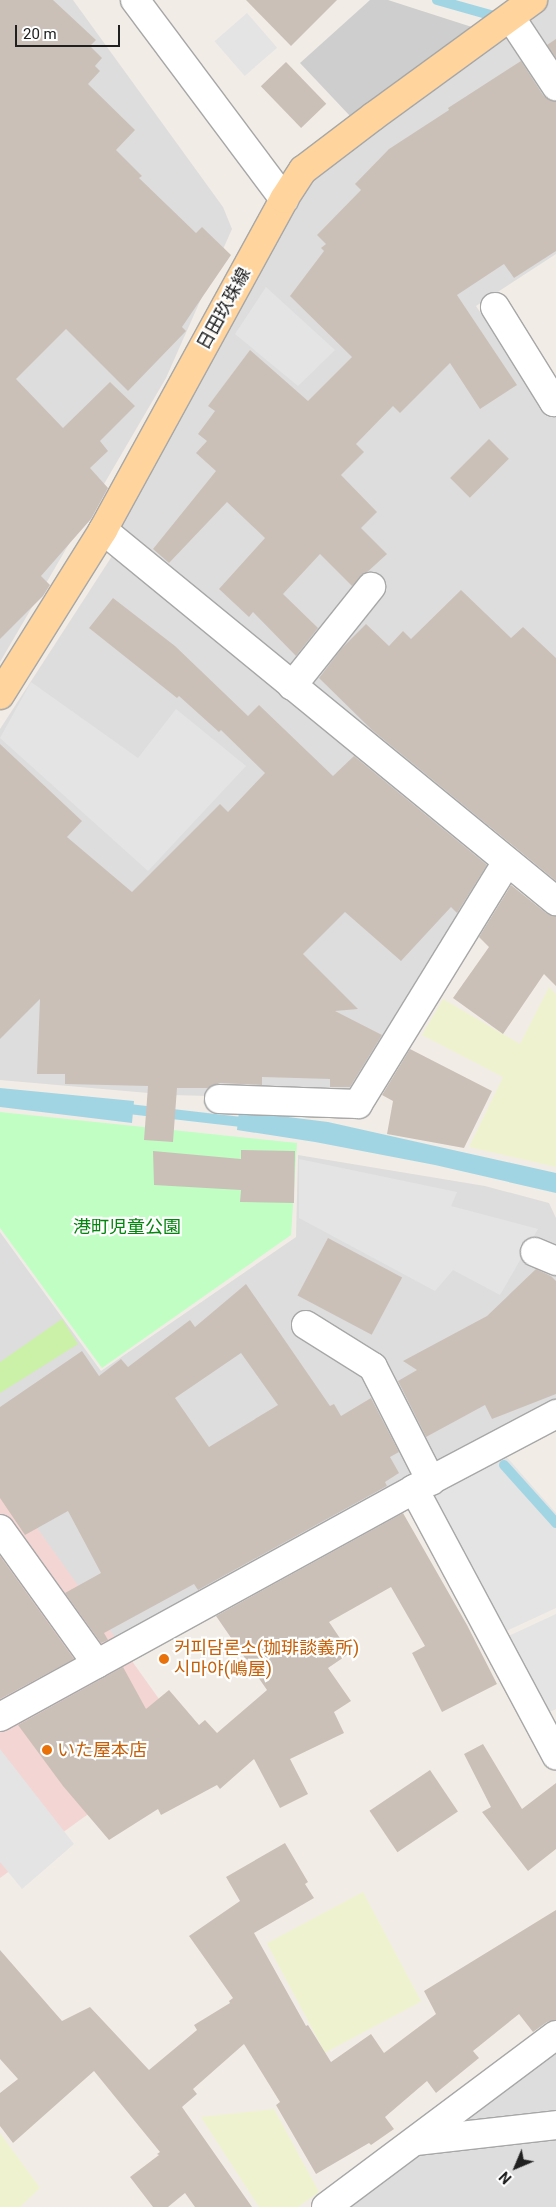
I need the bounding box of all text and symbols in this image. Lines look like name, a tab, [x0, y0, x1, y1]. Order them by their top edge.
scale bar	[18, 15, 122, 47]
text: 20 m	[23, 25, 57, 43]
street label: 日田玖珠線	[193, 264, 255, 354]
park label: 港町児童公園	[73, 1216, 181, 1238]
place label: 커피담론소(珈琲談義所) 시마야(嶋屋)	[174, 1638, 359, 1680]
marker: 커피담론소(珈琲談義所) 시마야(嶋屋)	[158, 1653, 170, 1665]
place label: いた屋本店	[57, 1739, 147, 1761]
marker: いた屋本店	[41, 1744, 53, 1756]
north arrow	[491, 2142, 541, 2192]
text: N	[496, 2168, 515, 2187]

